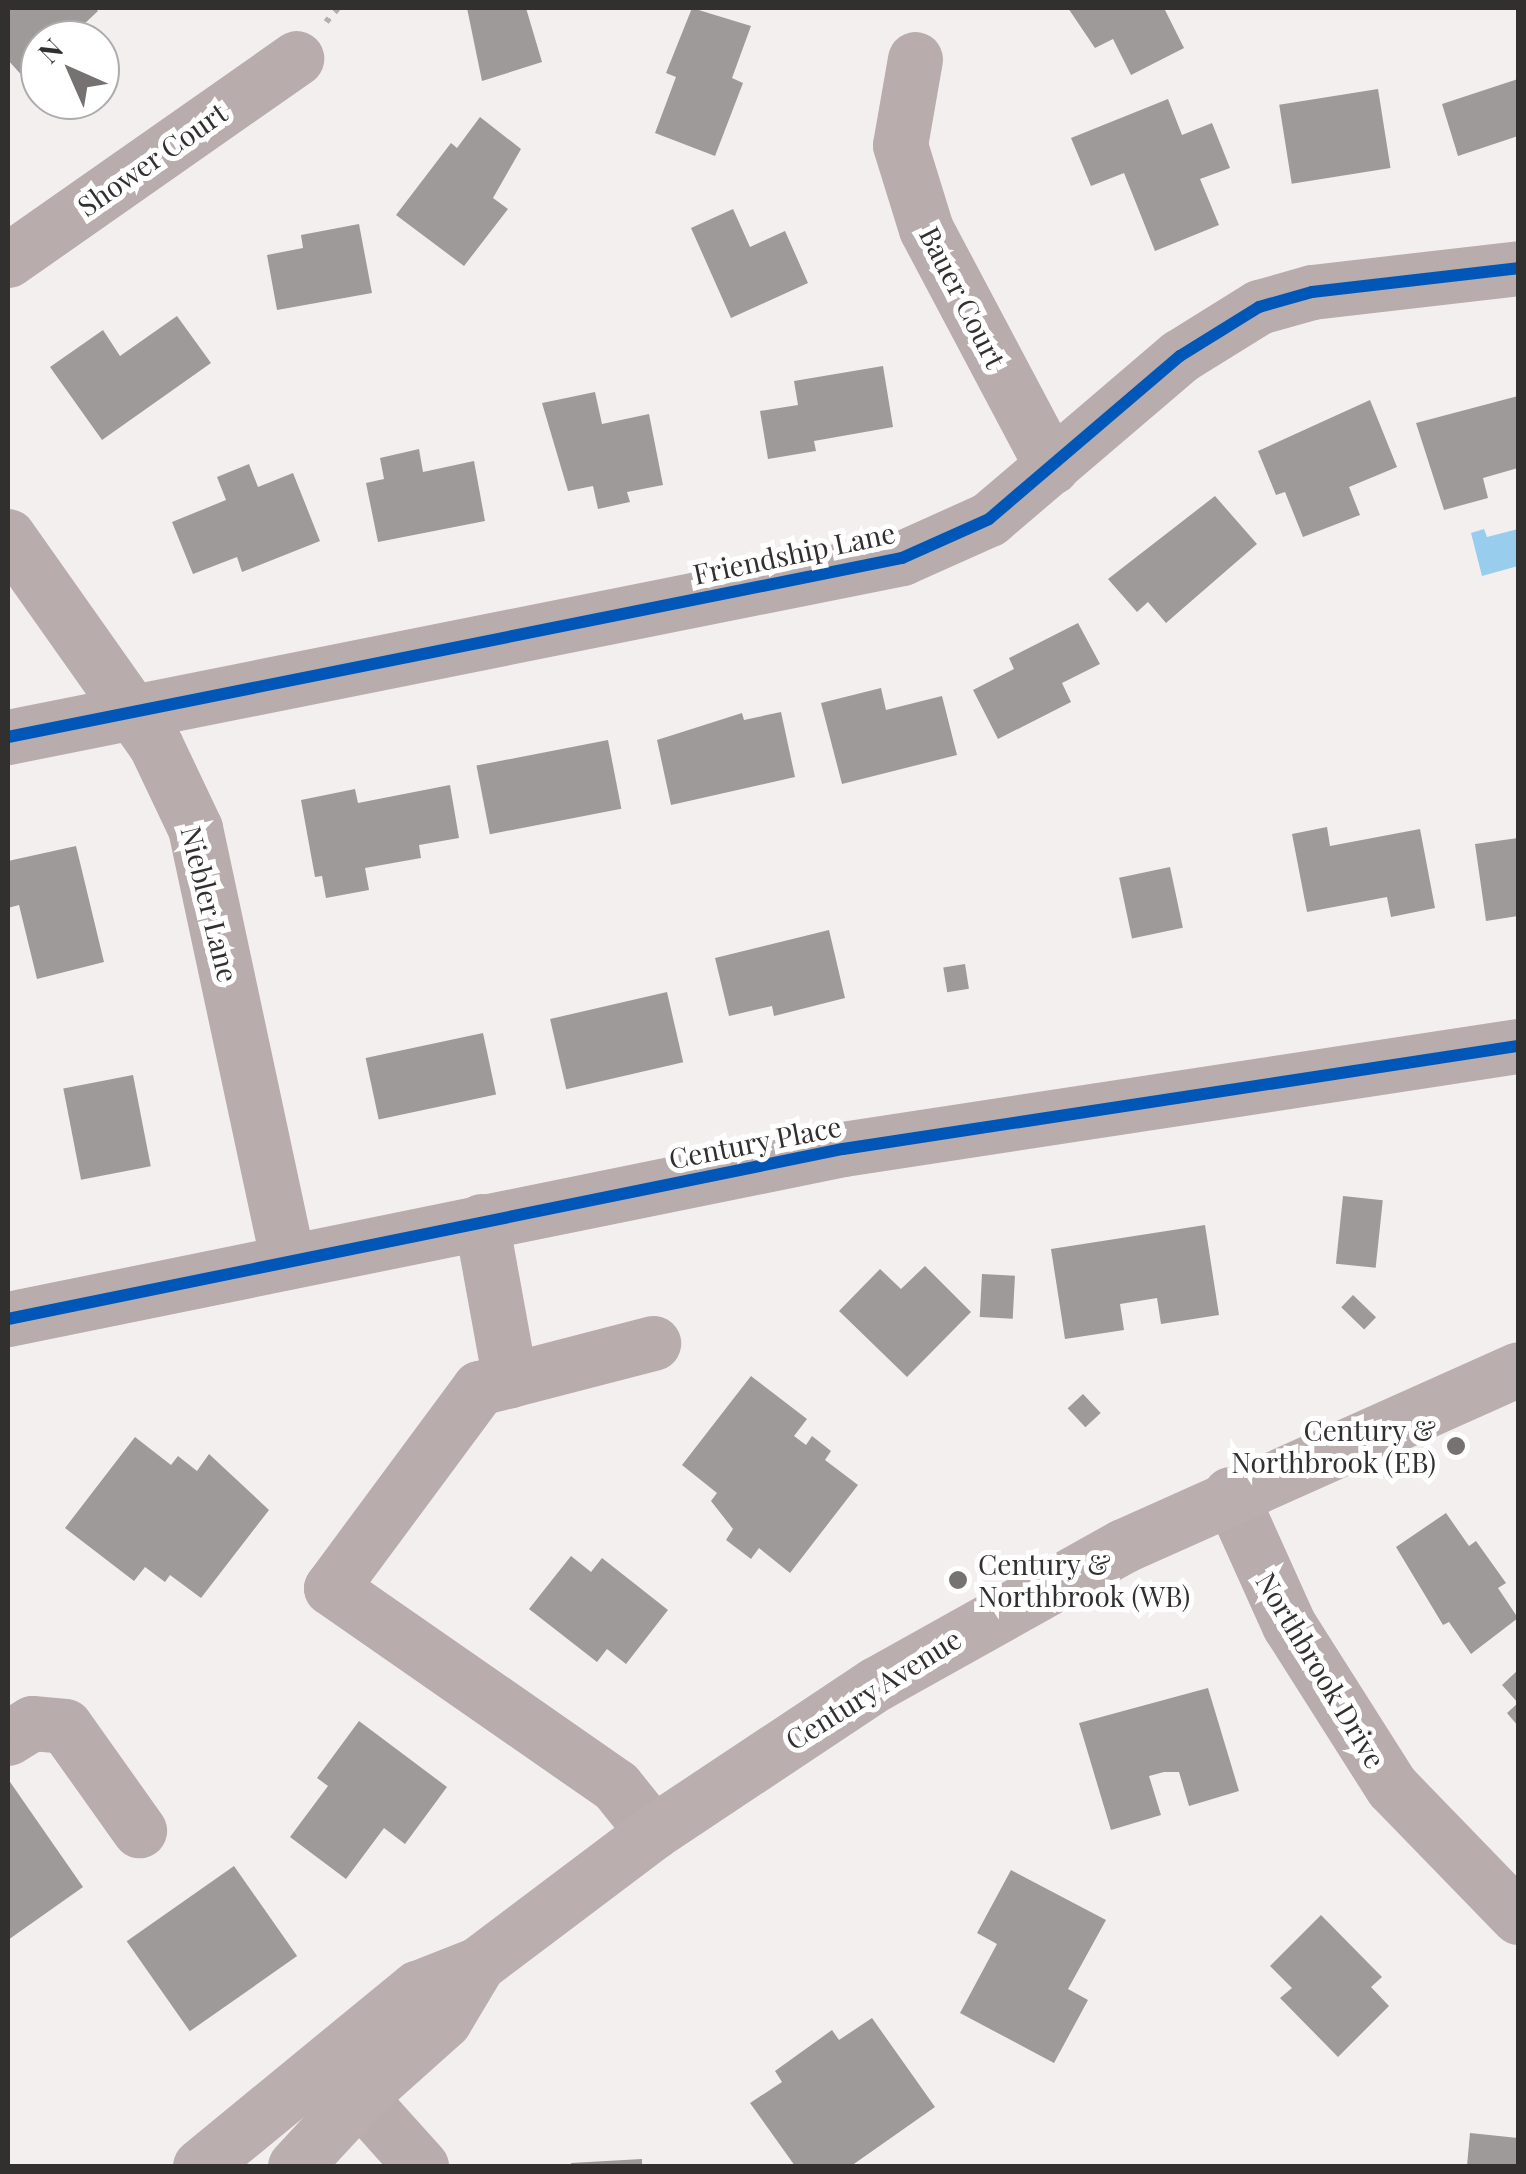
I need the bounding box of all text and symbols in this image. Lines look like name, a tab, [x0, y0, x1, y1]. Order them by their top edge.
north arrow	[20, 20, 120, 120]
text: N	[30, 30, 70, 70]
street label: Shower Court	[71, 95, 233, 223]
street label: Bauer Court	[913, 221, 1013, 373]
street label: Friendship Lane	[690, 515, 898, 591]
street label: Niebler Lane	[174, 822, 246, 986]
street label: Century Place	[666, 1109, 844, 1175]
place label: Century & Northbrook (EB)	[1231, 1413, 1436, 1479]
marker: Century & Northbrook (EB)	[1445, 1435, 1467, 1457]
place label: Century & Northbrook (WB)	[978, 1547, 1191, 1613]
street label: Northbrook Drive	[1249, 1566, 1393, 1774]
marker: Century & Northbrook (WB)	[947, 1569, 969, 1591]
street label: Century Avenue	[778, 1621, 968, 1757]

